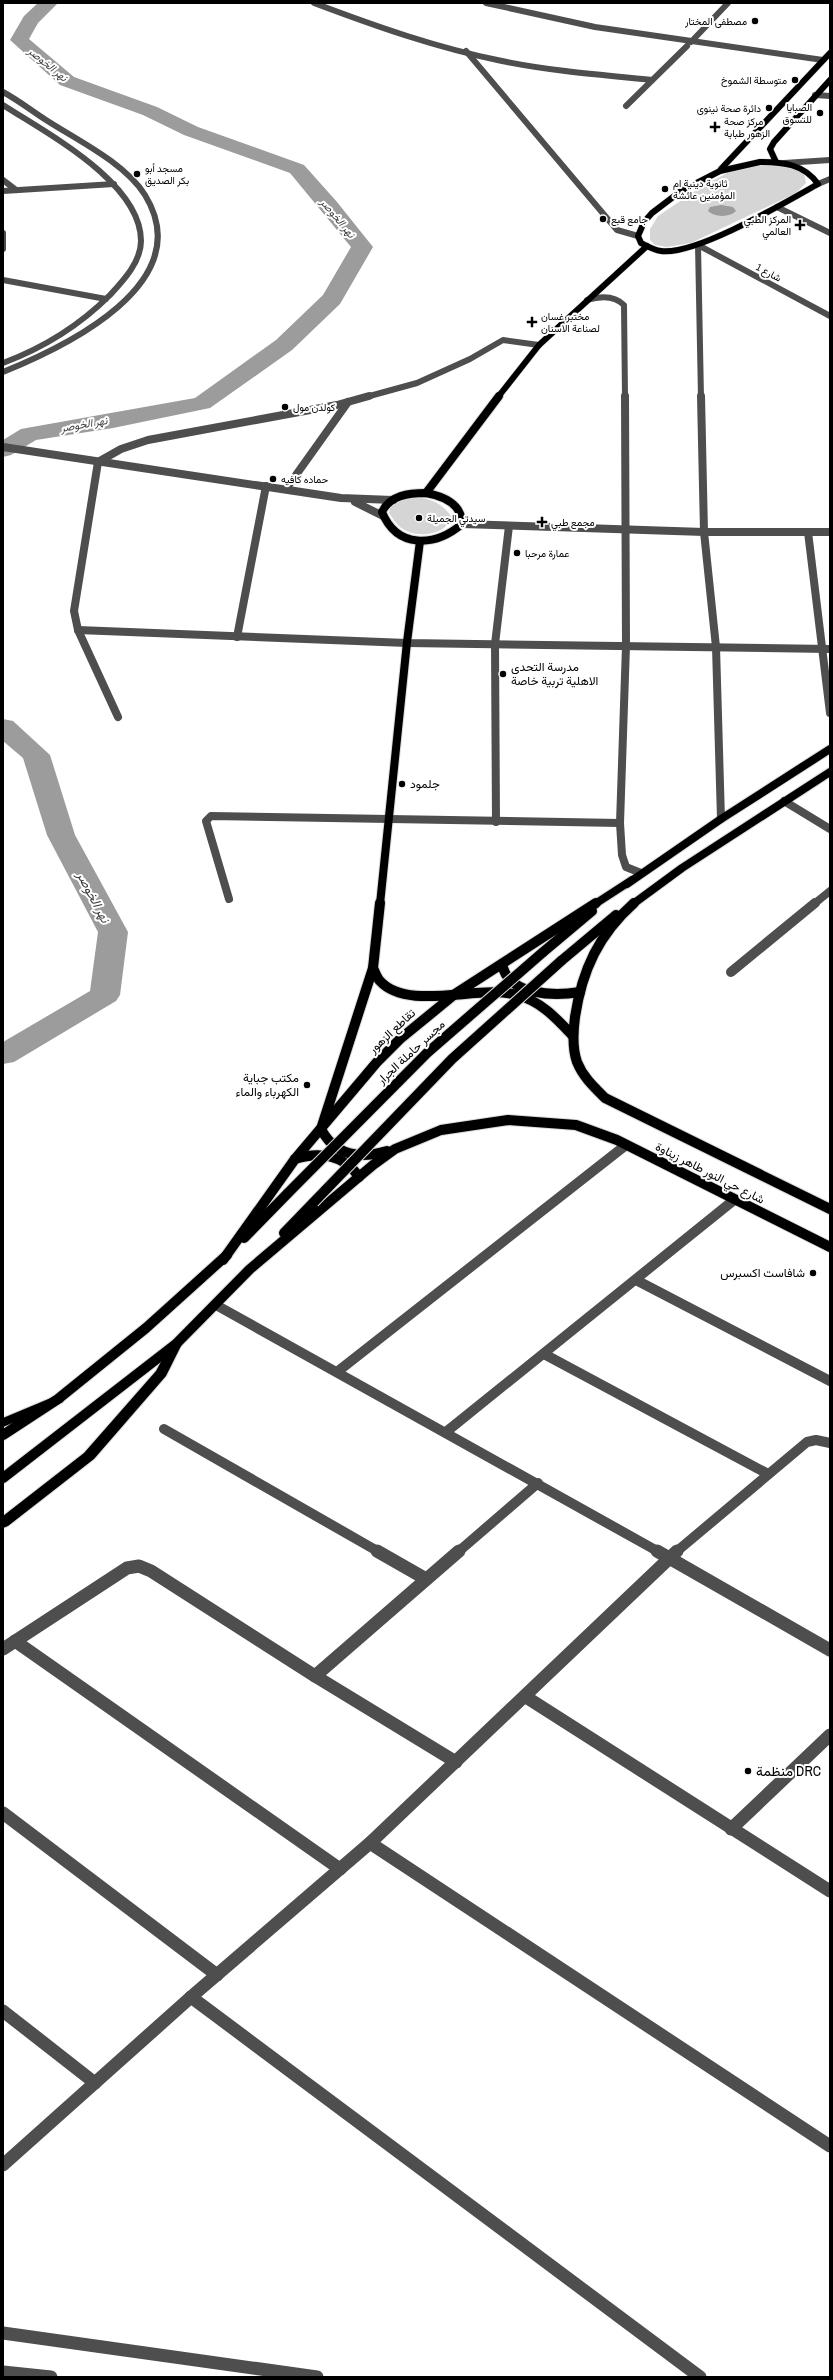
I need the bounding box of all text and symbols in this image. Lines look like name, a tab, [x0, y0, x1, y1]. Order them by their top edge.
place label: مصطفى المختار	[684, 15, 747, 28]
marker: مصطفى المختار	[750, 16, 760, 26]
water label: نهر الخوصر	[25, 43, 71, 85]
place label: متوسطة الشموخ	[721, 74, 787, 87]
marker: متوسطة الشموخ	[790, 75, 800, 85]
place label: الصبايا للتسوق	[783, 101, 812, 126]
place label: دائرة صحة نينوى	[697, 102, 761, 115]
marker: دائرة صحة نينوى	[764, 103, 774, 113]
marker: الصبايا للتسوق	[815, 108, 825, 118]
place label: مركز صحة الزهور طبابة	[724, 115, 770, 140]
marker: مركز صحة الزهور طبابة	[709, 121, 721, 133]
place label: مسجد أبو بكر الصديق	[145, 162, 189, 187]
marker: مسجد أبو بكر الصديق	[132, 169, 142, 179]
place label: ثانوية دينية ام المؤمنين عائشة	[673, 177, 735, 202]
marker: ثانوية دينية ام المؤمنين عائشة	[660, 184, 670, 194]
water label: نهر الخوصر	[317, 195, 359, 241]
place label: جامع قبع	[611, 213, 648, 226]
place label: المركز الطبي العالمي	[744, 213, 791, 240]
marker: جامع قبع	[598, 214, 608, 224]
marker: المركز الطبي العالمي	[794, 219, 806, 231]
street label: شارع 1	[754, 260, 784, 285]
place label: مختبر غسان لصناعة الاسنان	[541, 310, 600, 335]
marker: مختبر غسان لصناعة الاسنان	[526, 316, 538, 328]
place label: كولدن مول	[293, 401, 336, 414]
marker: كولدن مول	[280, 402, 290, 412]
water label: نهر الخوصر	[59, 413, 109, 435]
place label: حماده كافيه	[281, 473, 329, 486]
marker: حماده كافيه	[268, 474, 278, 484]
place label: سيدتي الجميلة	[427, 512, 486, 527]
marker: سيدتي الجميلة	[414, 513, 424, 523]
marker: مجمع طبي	[536, 516, 548, 528]
place label: مجمع طبي	[551, 516, 595, 531]
place label: عمارة مرحبا	[525, 547, 569, 560]
marker: عمارة مرحبا	[512, 548, 522, 558]
place label: مدرسة التحدي الاهلية تربية خاصة	[511, 659, 598, 689]
marker: مدرسة التحدي الاهلية تربية خاصة	[498, 669, 508, 679]
place label: جلمود	[410, 776, 440, 792]
marker: جلمود	[397, 779, 407, 789]
water label: نهر الخوصر	[73, 868, 115, 927]
street label: تقاطع الزهور	[364, 1005, 420, 1058]
street label: مجسر حاملة الجرار	[373, 1016, 448, 1088]
place label: مكتب جباية الكهرباء والماء	[236, 1070, 299, 1100]
marker: مكتب جباية الكهرباء والماء	[302, 1080, 312, 1090]
street label: شارع حي النور طاهر زيناوة	[652, 1139, 767, 1209]
place label: شافاست اكسبرس	[720, 1265, 805, 1281]
marker: شافاست اكسبرس	[808, 1268, 818, 1278]
place label: منظمة DRC	[756, 1762, 821, 1780]
marker: منظمة DRC	[743, 1766, 753, 1776]

